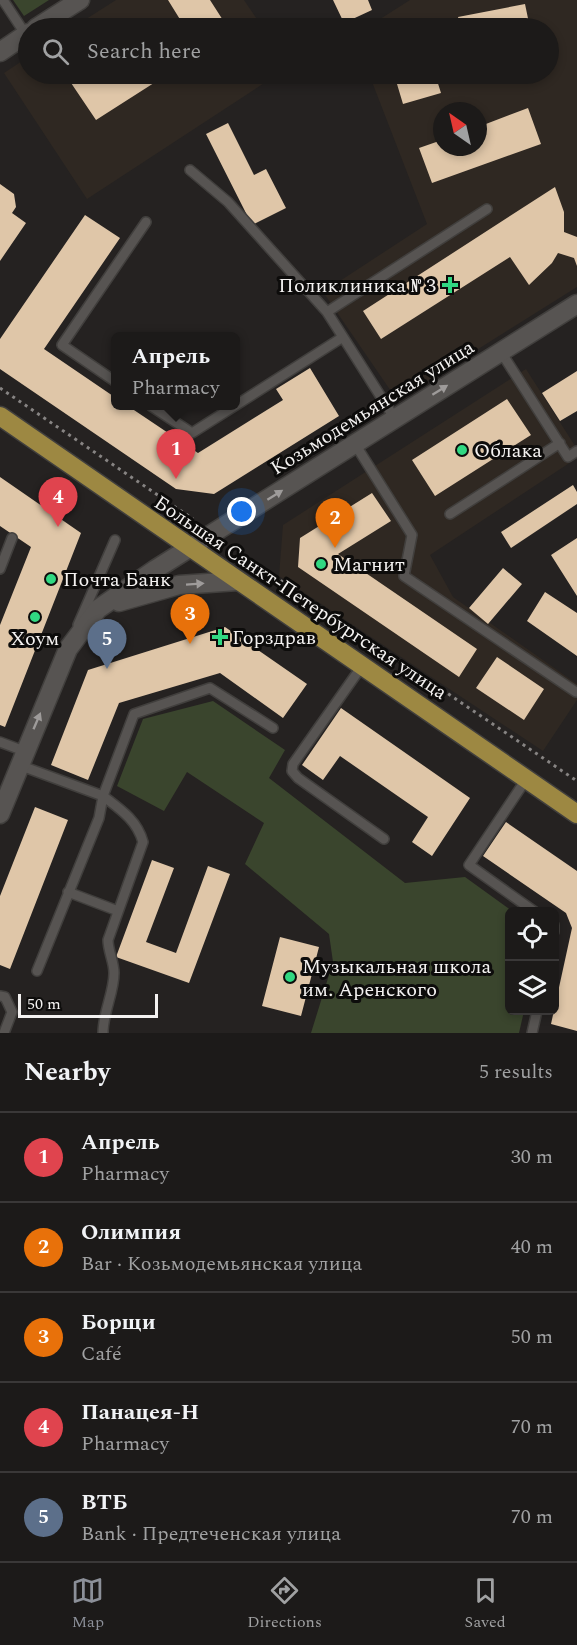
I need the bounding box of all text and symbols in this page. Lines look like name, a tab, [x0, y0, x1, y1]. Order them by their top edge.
search box	[18, 18, 559, 84]
icon: search	[39, 35, 72, 68]
text: Search here	[87, 35, 201, 68]
north arrow	[433, 102, 487, 156]
place label: Поликлиника № 3	[278, 271, 436, 301]
marker: Поликлиника № 3	[441, 276, 459, 294]
popup	[111, 332, 240, 410]
street label: Козьмодемьянская улица	[265, 333, 481, 483]
text: Апрель	[131, 340, 210, 373]
text: Pharmacy	[131, 373, 220, 403]
one-way arrow	[432, 385, 448, 396]
pin: 1	[156, 430, 195, 479]
place label: Облака	[474, 436, 542, 466]
marker: Облака	[455, 443, 469, 457]
pin: 4	[38, 478, 78, 527]
street label: Большая Санкт-Петербургская улица	[148, 488, 453, 708]
one-way arrow	[267, 489, 283, 500]
your location	[227, 497, 256, 526]
pin: 2	[316, 498, 354, 548]
place label: Магнит	[333, 550, 405, 580]
marker: Магнит	[314, 557, 328, 571]
place label: Почта Банк	[63, 565, 171, 595]
marker: Почта Банк	[44, 572, 58, 586]
one-way arrow	[185, 580, 204, 589]
pin: 3	[170, 594, 210, 644]
marker: Хоум	[28, 610, 42, 624]
pin: 5	[88, 620, 126, 669]
place label: Горздрав	[232, 623, 316, 653]
place label: Хоум	[11, 624, 59, 654]
marker: Горздрав	[213, 630, 227, 644]
one-way arrow	[33, 712, 42, 730]
map controls	[505, 907, 559, 1015]
button: locate	[505, 907, 559, 961]
place label: Музыкальная школа им. Аренского	[302, 952, 491, 1005]
button: layers	[505, 961, 559, 1015]
marker: Музыкальная школа им. Аренского	[283, 970, 297, 984]
scale bar	[18, 991, 158, 1019]
text: 50 m	[27, 992, 61, 1016]
text: Nearby	[24, 1052, 110, 1092]
text: 5 results	[479, 1057, 553, 1087]
text: Апрель	[81, 1126, 160, 1159]
text: 1	[38, 1142, 49, 1172]
text: 30 m	[511, 1142, 553, 1172]
text: Pharmacy	[81, 1159, 169, 1189]
text: Олимпия	[81, 1216, 181, 1249]
text: 2	[38, 1232, 49, 1262]
text: 40 m	[511, 1232, 553, 1262]
text: Bar · Козьмодемьянская улица	[81, 1249, 362, 1279]
text: Борщи	[81, 1306, 156, 1339]
text: 3	[38, 1322, 49, 1352]
text: 50 m	[511, 1322, 553, 1352]
text: Café	[81, 1339, 122, 1369]
text: Панацея-Н	[81, 1396, 199, 1429]
text: 4	[38, 1412, 49, 1442]
text: 70 m	[511, 1412, 553, 1442]
text: Pharmacy	[81, 1429, 169, 1459]
text: ВТБ	[81, 1486, 127, 1519]
text: 5	[38, 1502, 49, 1532]
text: 70 m	[511, 1502, 553, 1532]
text: Bank · Предтеченская улица	[81, 1519, 341, 1549]
tab: Map	[71, 1574, 104, 1634]
tab: Directions	[247, 1574, 322, 1634]
tab: Saved	[465, 1574, 506, 1634]

